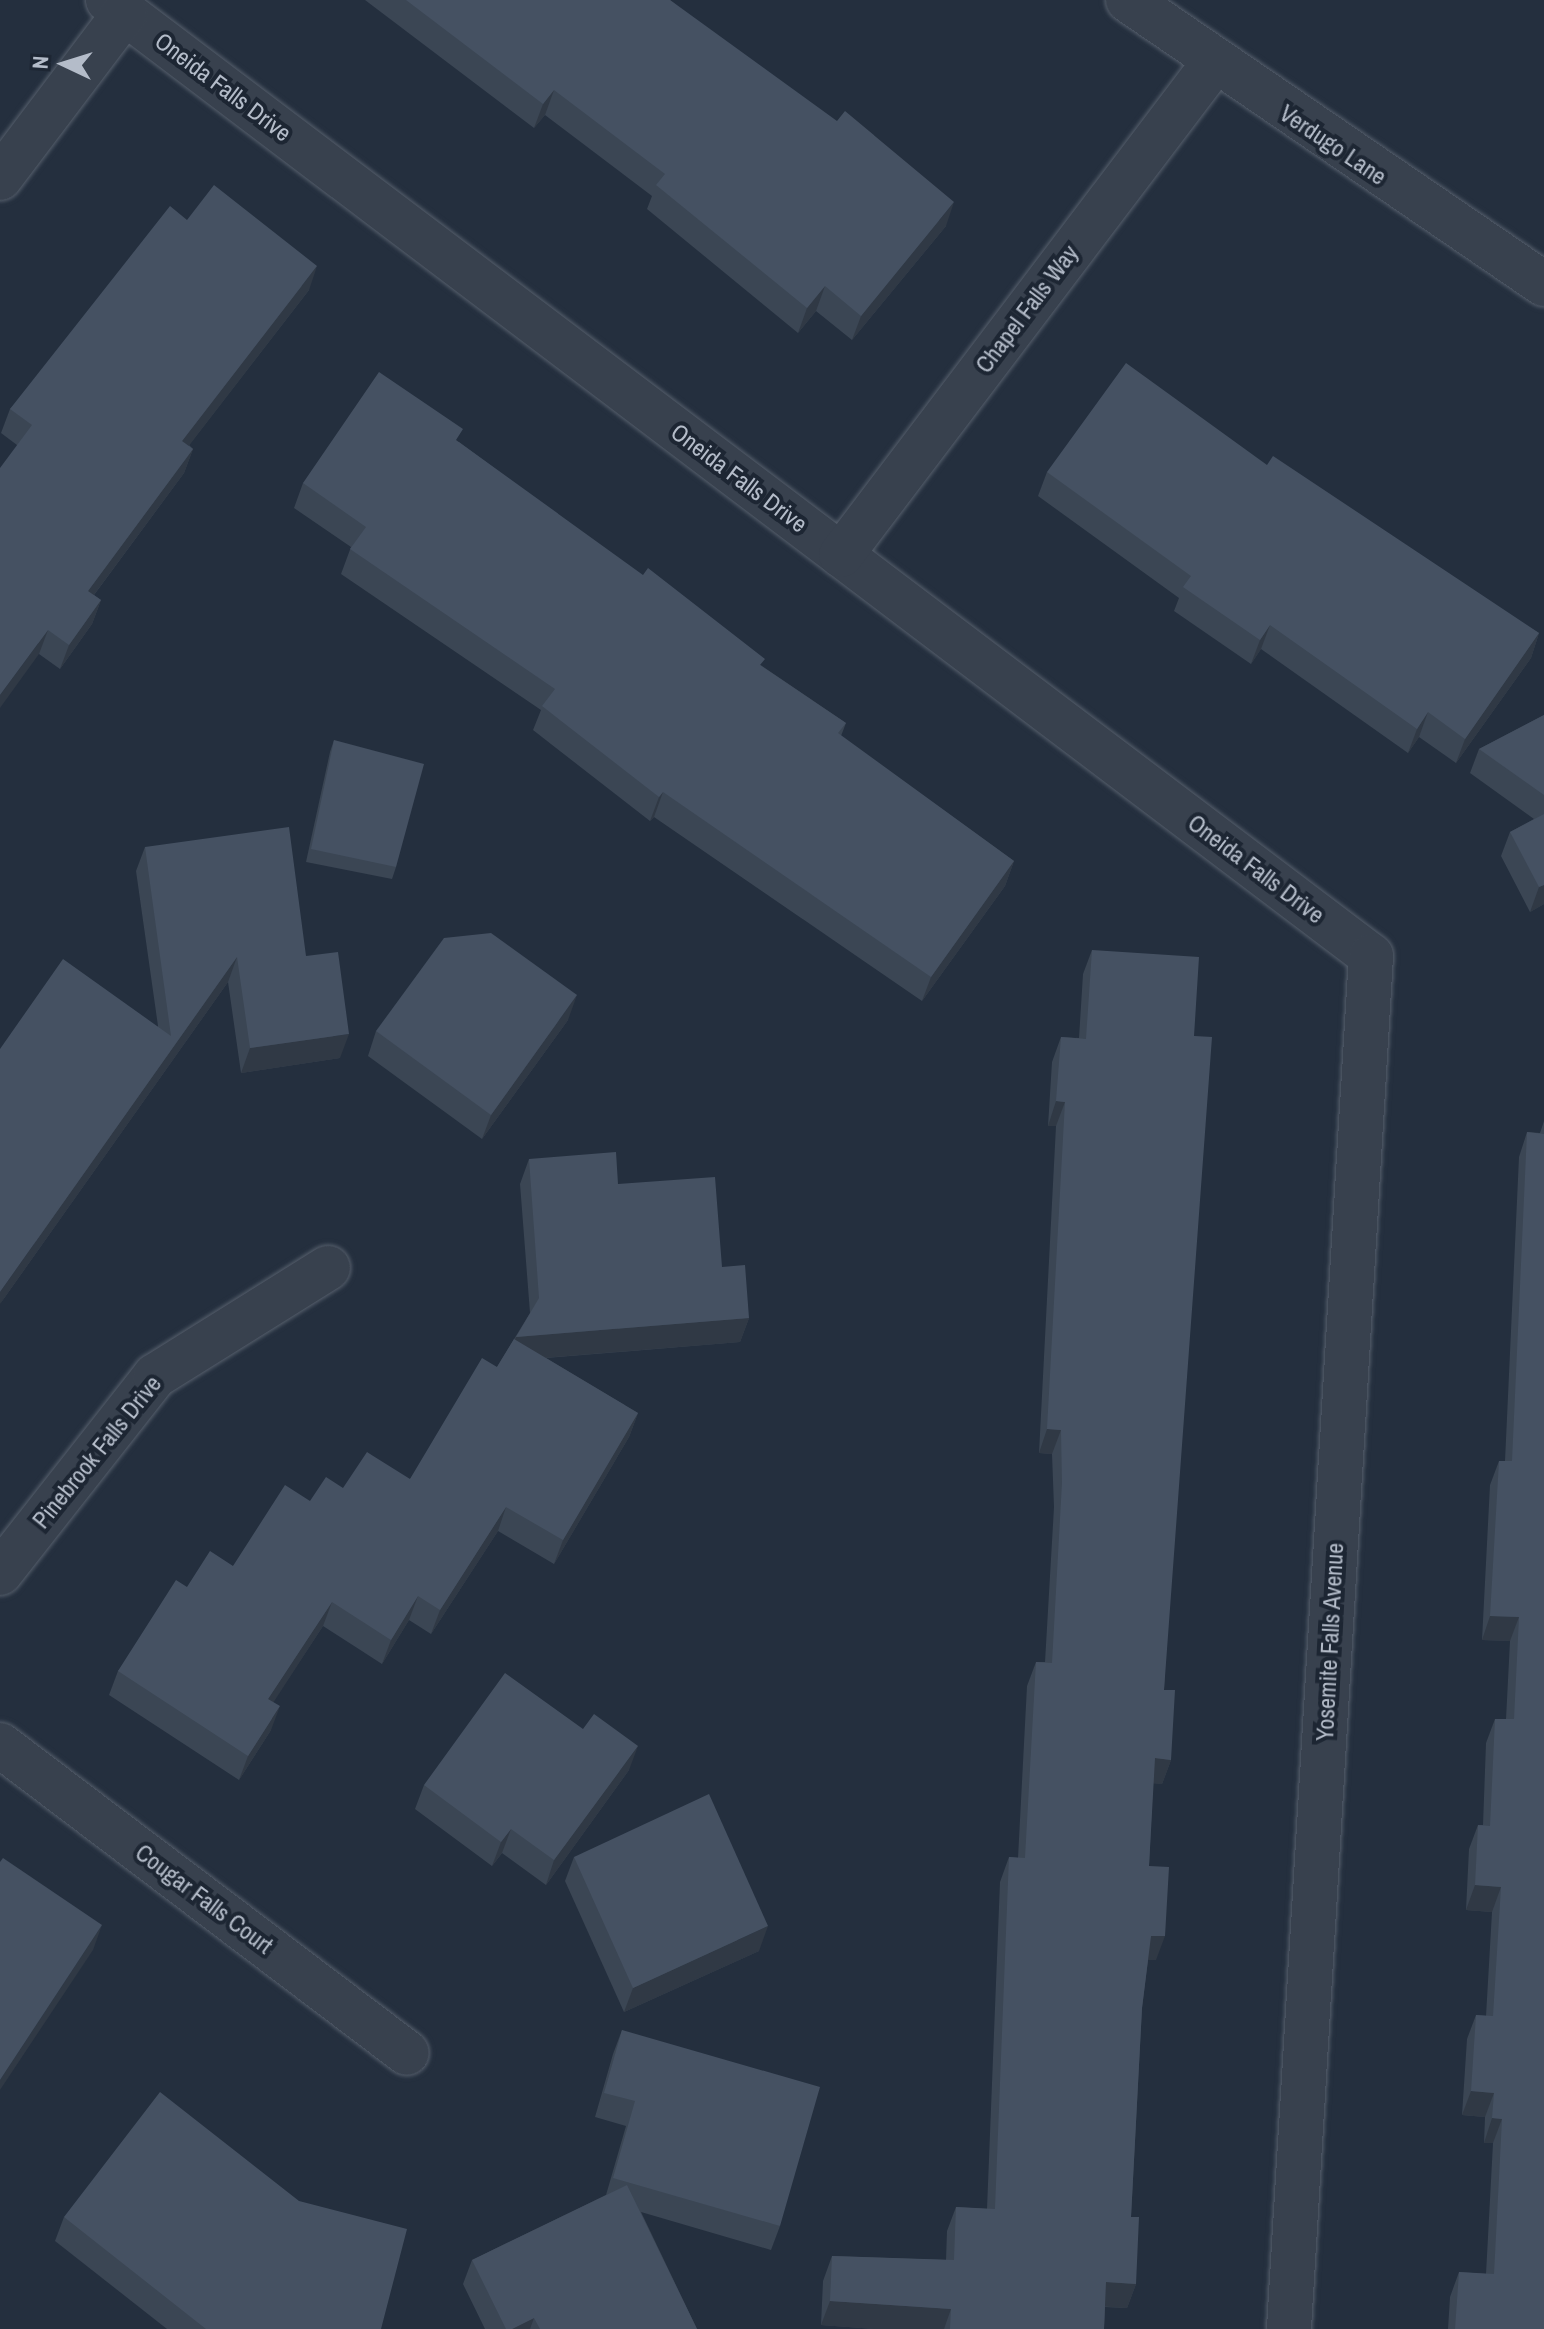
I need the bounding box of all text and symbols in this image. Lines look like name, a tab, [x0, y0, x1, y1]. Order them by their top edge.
north arrow	[24, 24, 104, 104]
street label: Oneida Falls Drive	[149, 26, 297, 148]
text: N	[25, 55, 55, 70]
street label: Verdugo Lane	[1274, 99, 1392, 191]
street label: Chapel Falls Way	[970, 239, 1084, 379]
street label: Oneida Falls Drive	[665, 417, 813, 539]
street label: Oneida Falls Drive	[1182, 808, 1330, 930]
street label: Pinebrook Falls Drive	[27, 1370, 167, 1534]
street label: Yosemite Falls Avenue	[1310, 1542, 1350, 1742]
street label: Cougar Falls Court	[130, 1838, 278, 1960]

